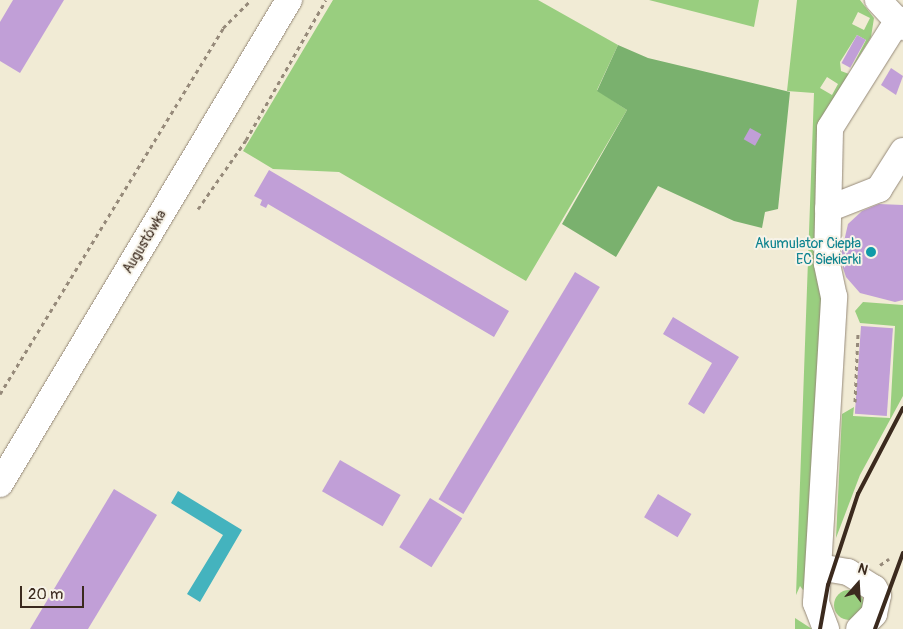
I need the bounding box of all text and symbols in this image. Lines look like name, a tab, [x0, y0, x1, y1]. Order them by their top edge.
street label: Augustówka	[120, 207, 170, 277]
place label: Akumulator Ciepła EC Siekierki	[755, 236, 861, 268]
marker: Akumulator Ciepła EC Siekierki	[865, 246, 877, 258]
north arrow	[833, 559, 883, 609]
text: N	[856, 560, 870, 579]
scale bar	[22, 576, 86, 608]
text: 20 m	[28, 585, 63, 604]

